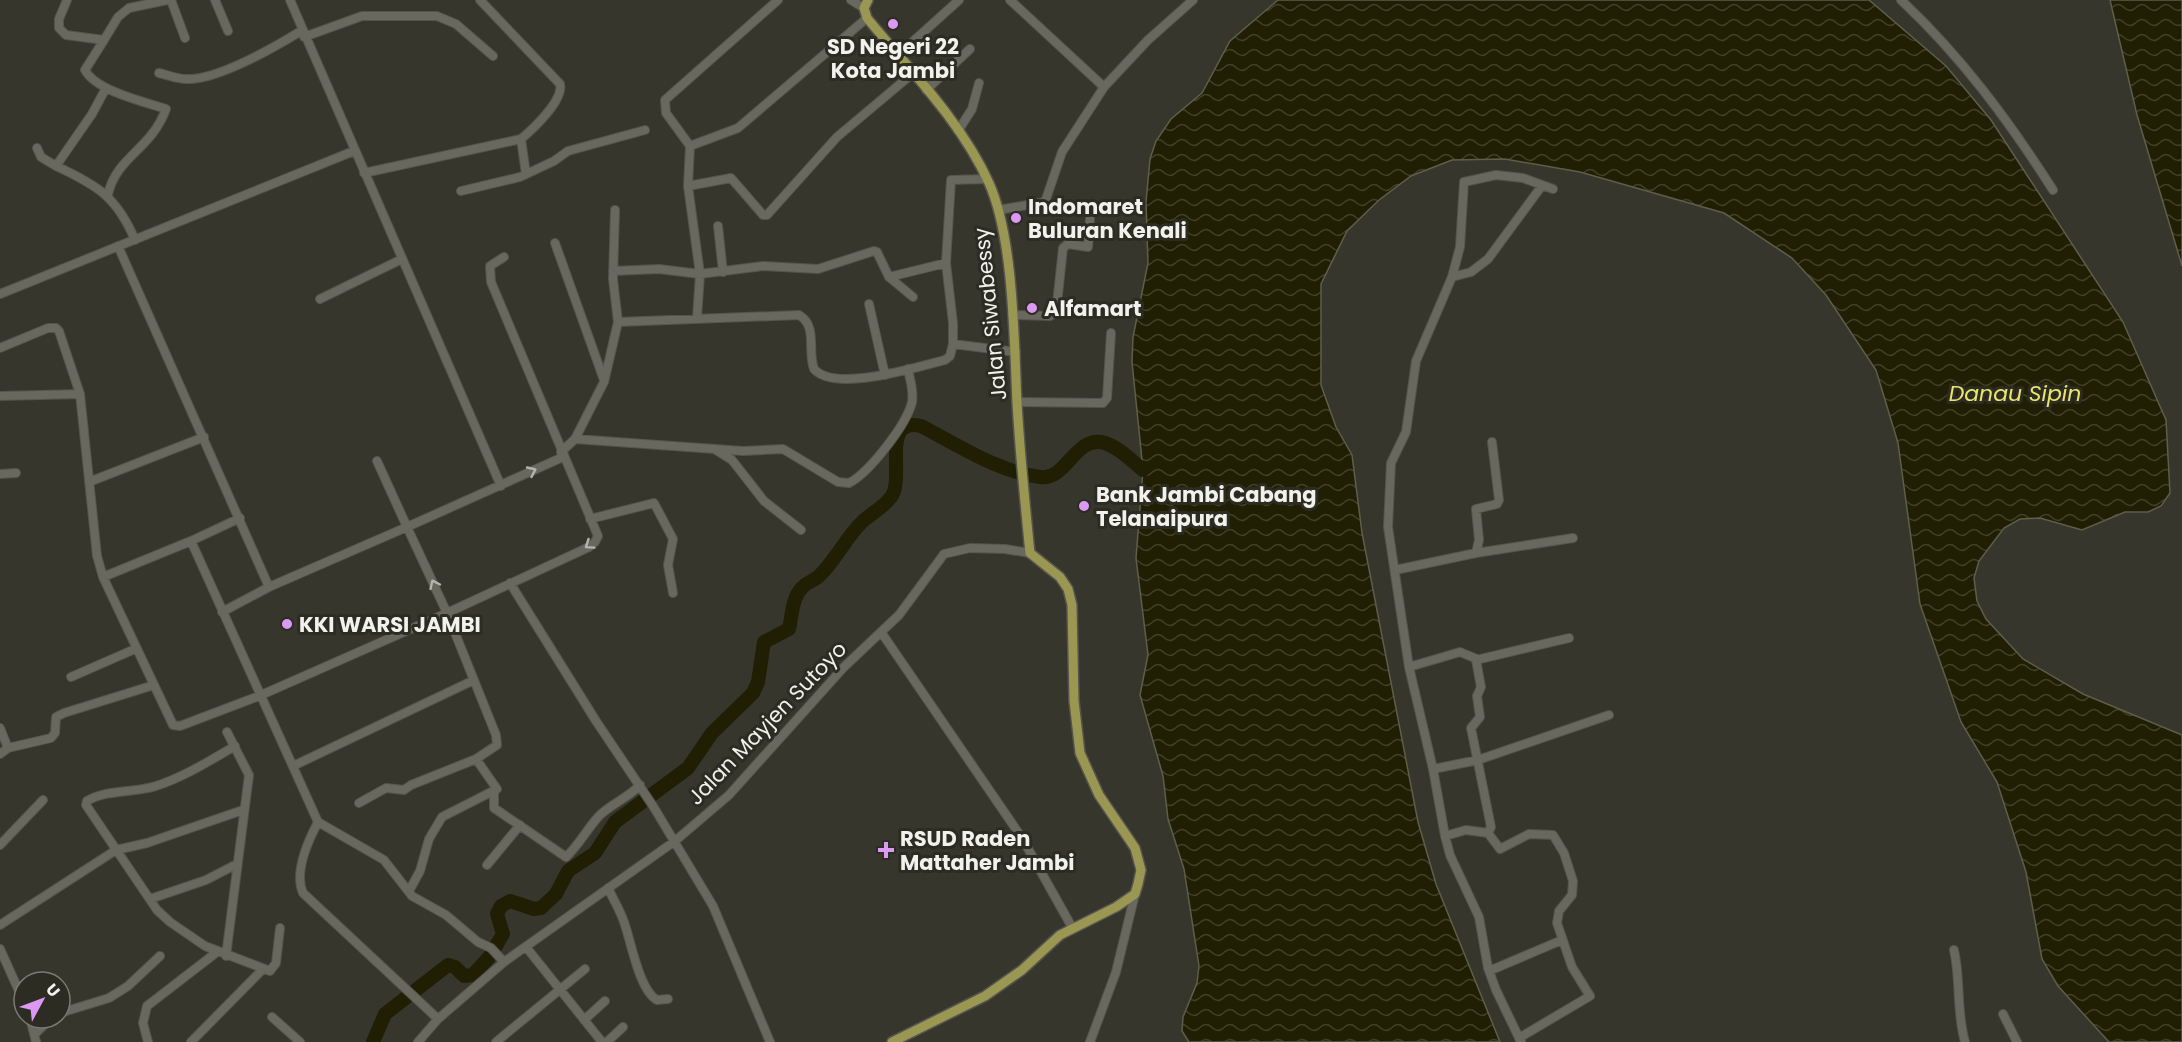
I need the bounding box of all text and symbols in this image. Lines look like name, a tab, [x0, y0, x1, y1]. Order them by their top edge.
marker: SD Negeri 22 Kota Jambi	[886, 17, 900, 31]
place label: SD Negeri 22 Kota Jambi	[827, 32, 959, 85]
place label: Indomaret Buluran Kenali	[1028, 192, 1187, 245]
marker: Indomaret Buluran Kenali	[1009, 211, 1023, 225]
street label: Jalan Siwabessy	[966, 226, 1013, 402]
place label: Alfamart	[1044, 294, 1142, 323]
marker: Alfamart	[1025, 301, 1039, 315]
water label: Danau Sipin	[1949, 378, 2081, 409]
one-way arrow	[526, 467, 537, 479]
place label: Bank Jambi Cabang Telanaipura	[1096, 480, 1316, 533]
marker: Bank Jambi Cabang Telanaipura	[1077, 499, 1091, 513]
one-way arrow	[584, 538, 595, 549]
one-way arrow	[429, 580, 441, 591]
place label: KKI WARSI JAMBI	[299, 610, 481, 639]
marker: KKI WARSI JAMBI	[280, 617, 294, 631]
street label: Jalan Mayjen Sutoyo	[681, 635, 853, 811]
place label: RSUD Raden Mattaher Jambi	[900, 824, 1074, 877]
marker: RSUD Raden Mattaher Jambi	[877, 841, 895, 859]
north arrow	[12, 970, 72, 1030]
text: U	[41, 979, 65, 1002]

